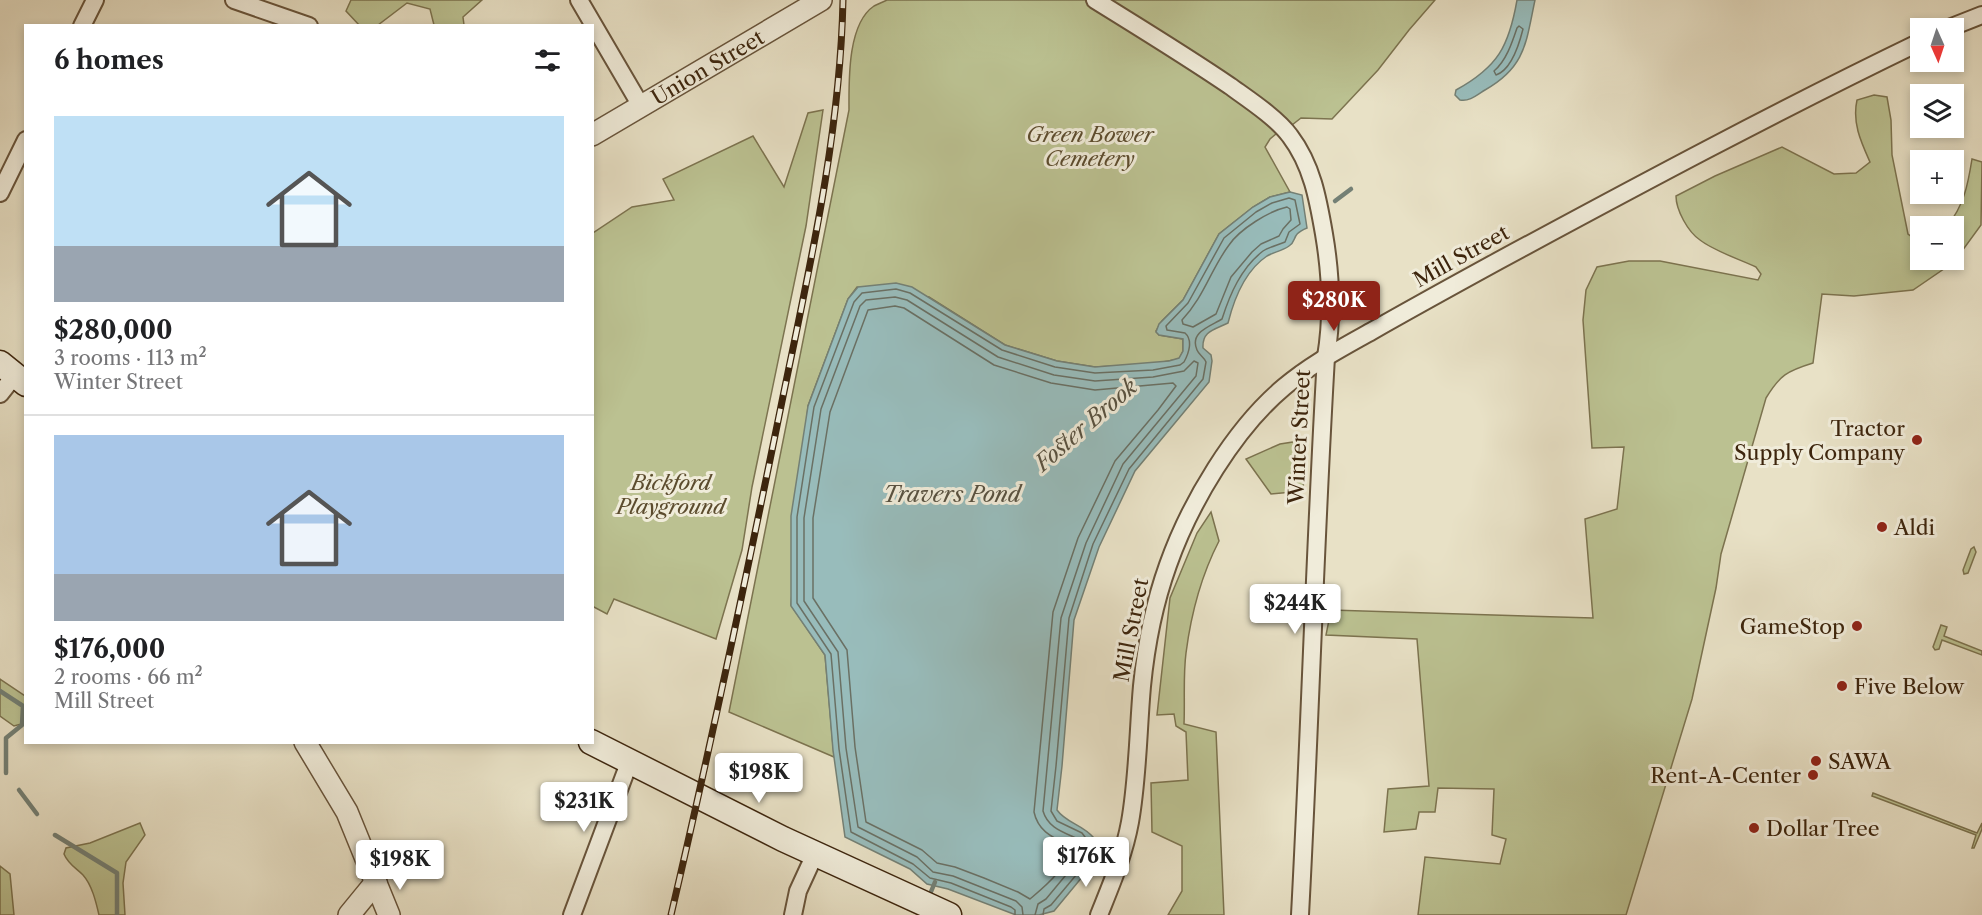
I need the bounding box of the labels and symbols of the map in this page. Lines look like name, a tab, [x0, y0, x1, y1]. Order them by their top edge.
north arrow	[1910, 18, 1964, 72]
street label: Union Street	[647, 24, 769, 110]
park label: Green Bower Cemetery	[1026, 122, 1155, 171]
street label: Mill Street	[1409, 219, 1514, 292]
pin: $280K	[1292, 281, 1376, 332]
street label: Winter Street	[1283, 368, 1315, 506]
water label: Foster Brook	[1028, 373, 1143, 478]
place label: Tractor Supply Company	[1734, 416, 1905, 465]
marker: Tractor Supply Company	[1910, 433, 1924, 447]
park label: Bickford Playground	[614, 470, 728, 519]
water label: Travers Pond	[883, 481, 1023, 508]
place label: Aldi	[1893, 515, 1935, 540]
marker: Aldi	[1875, 520, 1889, 534]
street label: Mill Street	[1109, 575, 1153, 684]
pin: $244K	[1253, 584, 1337, 635]
place label: GameStop	[1740, 614, 1845, 639]
marker: GameStop	[1850, 619, 1864, 633]
place label: Five Below	[1854, 674, 1965, 699]
marker: Five Below	[1835, 679, 1849, 693]
place label: SAWA	[1828, 749, 1891, 774]
pin: $198K	[717, 753, 801, 804]
marker: SAWA	[1809, 754, 1823, 768]
place label: Rent-A-Center	[1650, 763, 1801, 788]
marker: Rent-A-Center	[1806, 768, 1820, 782]
pin: $231K	[542, 782, 626, 833]
place label: Dollar Tree	[1766, 816, 1879, 841]
marker: Dollar Tree	[1747, 821, 1761, 835]
pin: $176K	[1044, 837, 1128, 888]
pin: $198K	[358, 840, 442, 891]

